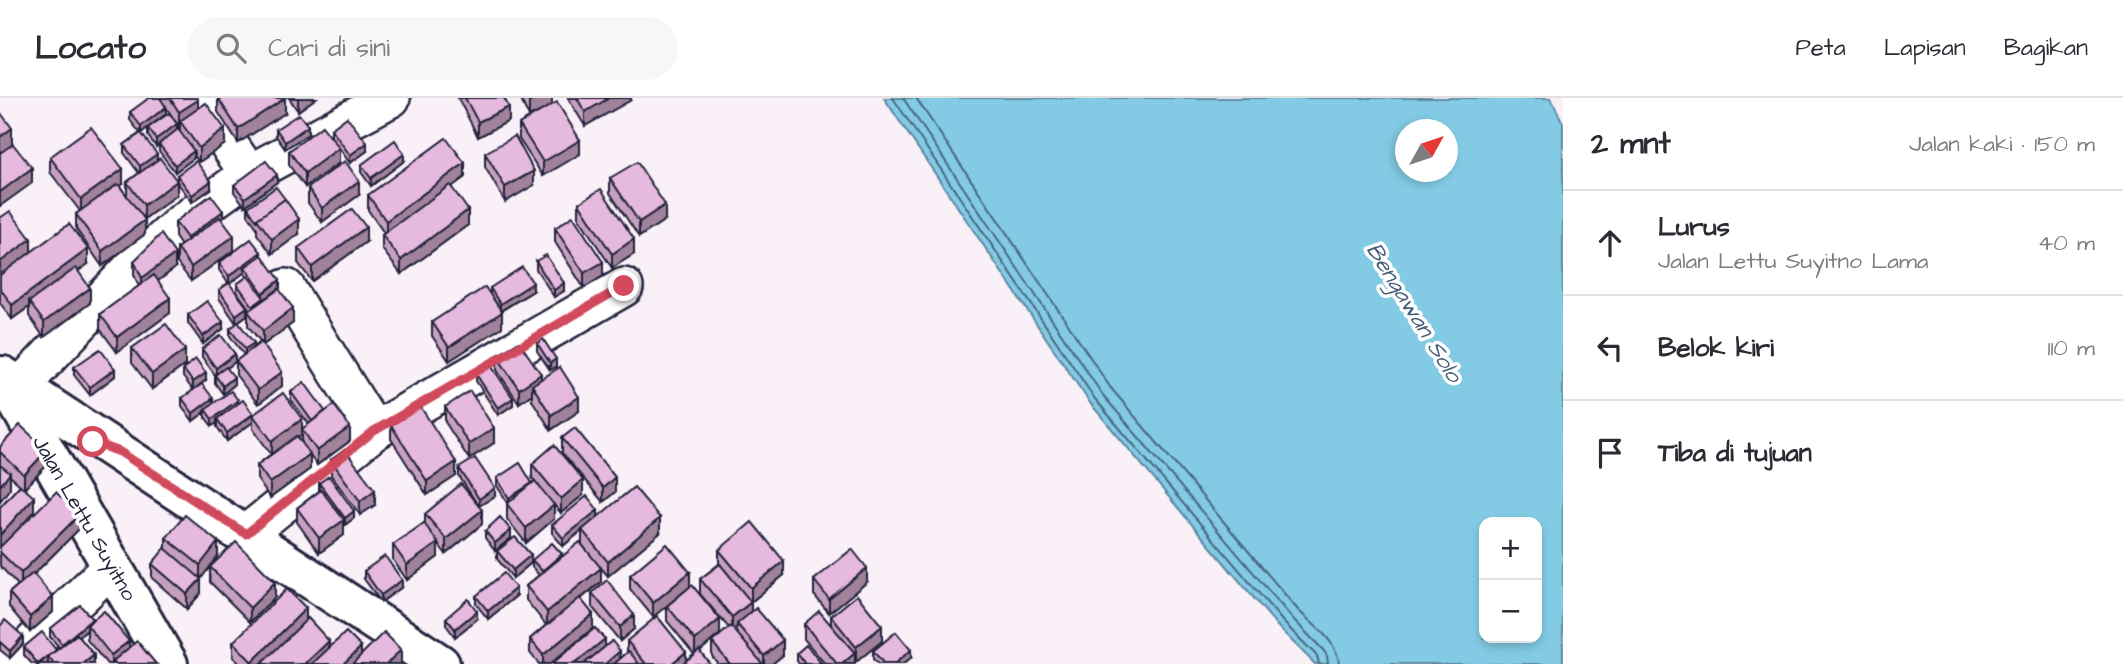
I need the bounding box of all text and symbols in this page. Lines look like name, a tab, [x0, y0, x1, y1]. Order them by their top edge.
search box	[188, 17, 678, 80]
text: Locato	[35, 25, 146, 71]
icon: search	[212, 29, 250, 67]
text: Cari di sini	[268, 30, 390, 66]
text: Peta	[1795, 31, 1846, 65]
text: Lapisan	[1884, 31, 1966, 65]
text: Bagikan	[2004, 31, 2088, 65]
north arrow	[1395, 119, 1458, 182]
text: 2 mnt	[1591, 123, 1671, 165]
text: Jalan kaki · 150 m	[1909, 128, 2095, 160]
text: Lurus	[1658, 209, 1730, 245]
icon: ahead	[1591, 224, 1629, 262]
text: 40 m	[2038, 227, 2095, 259]
water label: Bengawan Solo	[1358, 237, 1471, 391]
text: Jalan Lettu Suyitno Lama	[1658, 245, 1929, 277]
route end	[608, 270, 639, 301]
icon: left	[1591, 329, 1629, 367]
text: Belok kiri	[1658, 330, 1774, 366]
text: 110 m	[2047, 332, 2095, 364]
route start	[77, 426, 108, 457]
street label: Jalan Lettu Suyitno	[24, 430, 144, 607]
icon: arrive	[1591, 434, 1629, 472]
text: Tiba di tujuan	[1658, 435, 1812, 471]
map controls	[1479, 517, 1542, 643]
button: +	[1479, 517, 1542, 580]
button: −	[1479, 580, 1542, 643]

